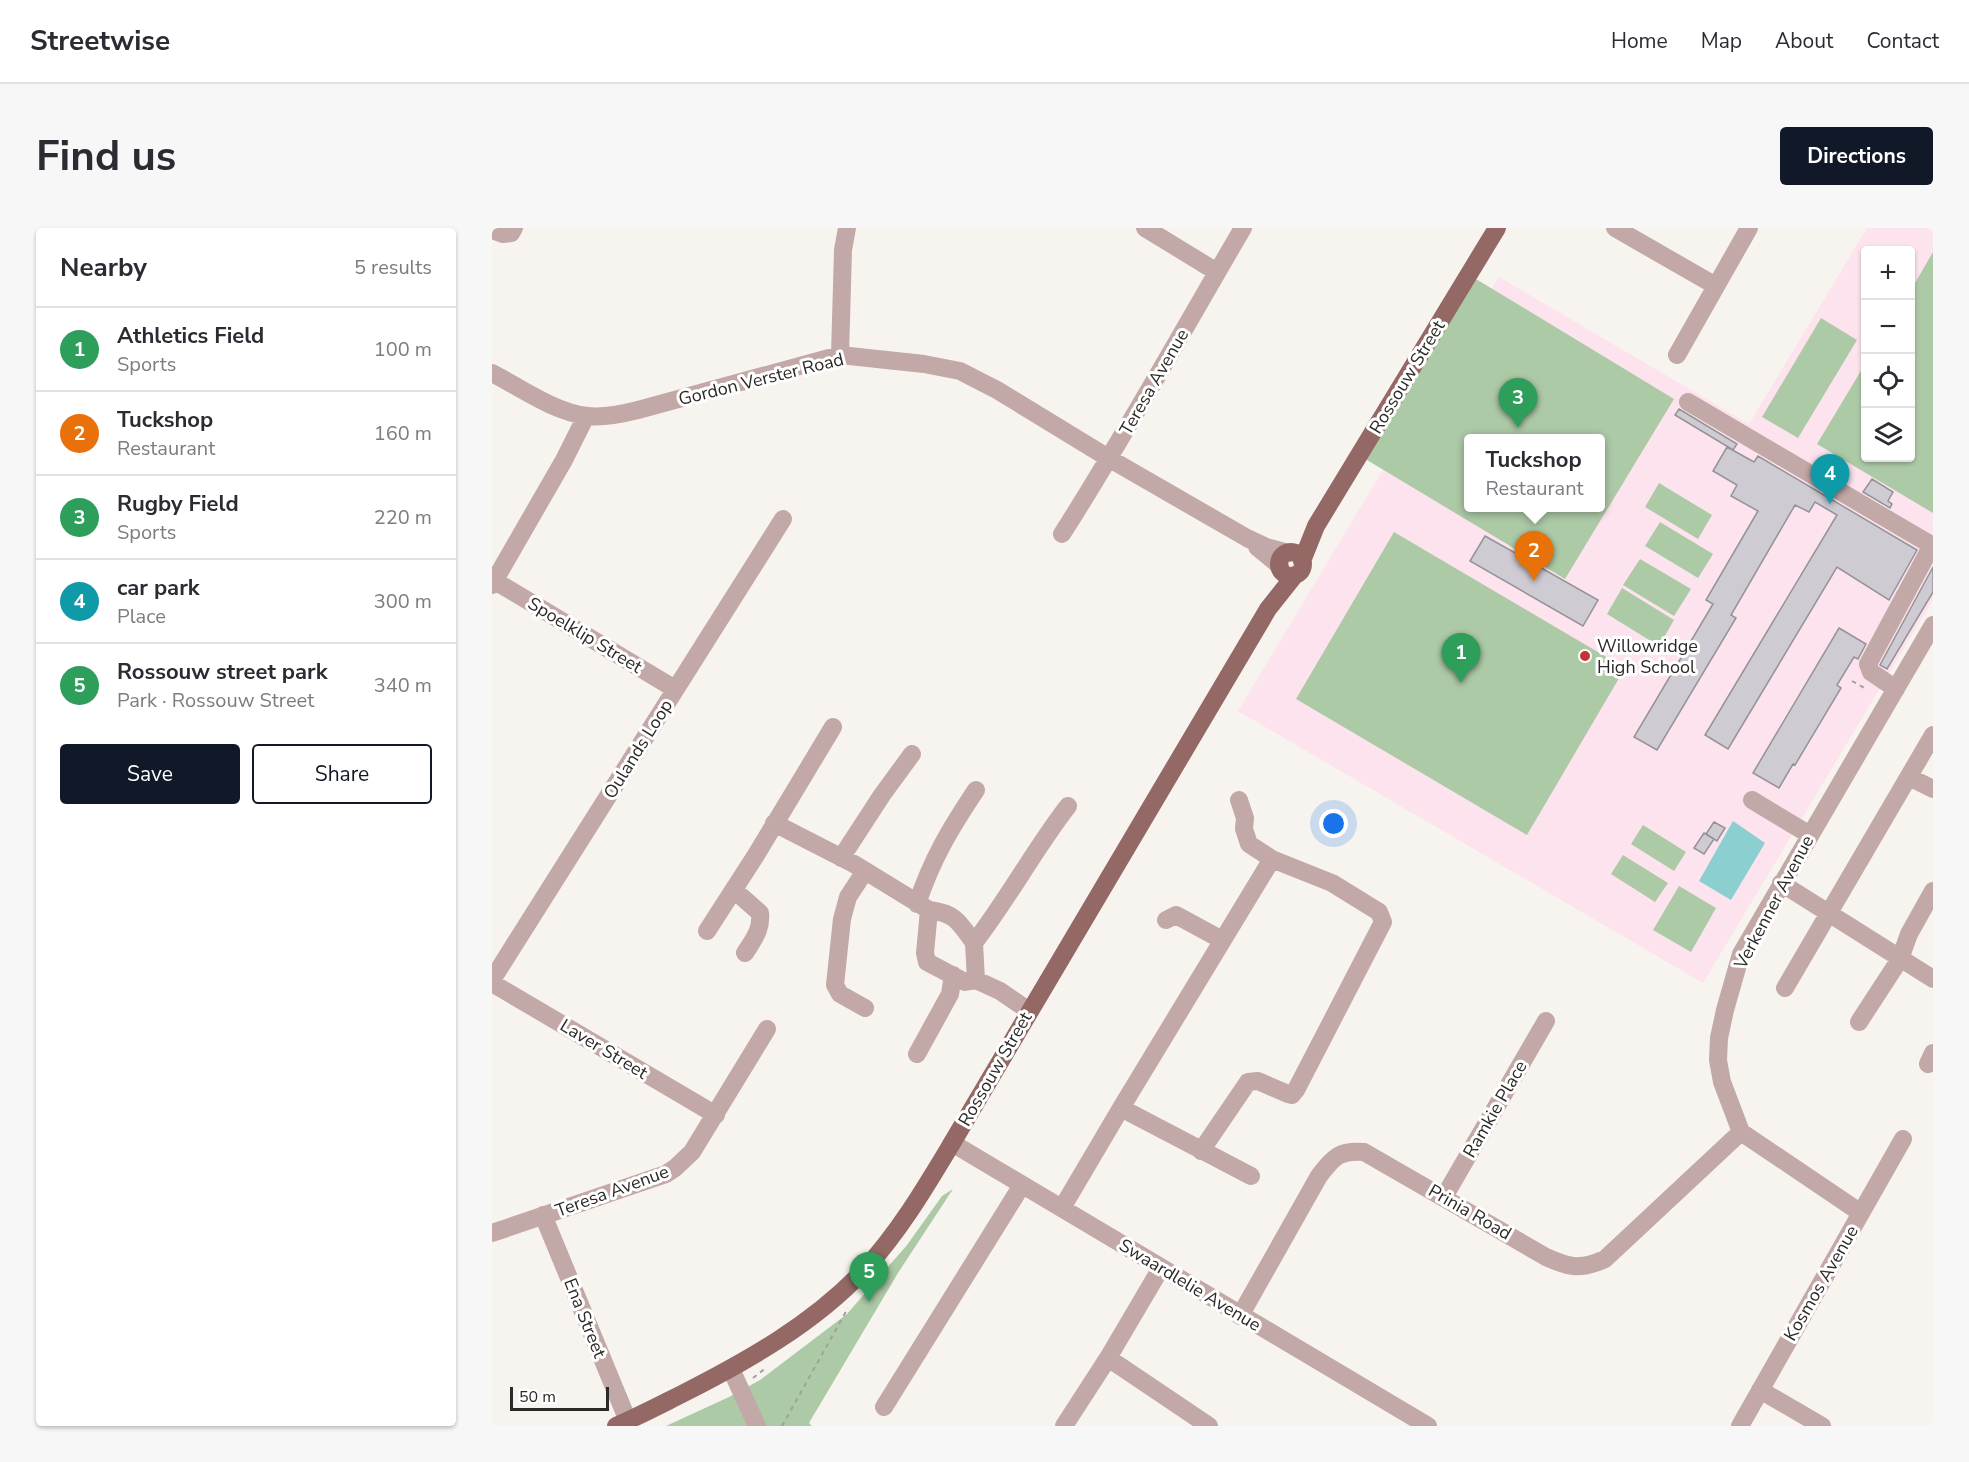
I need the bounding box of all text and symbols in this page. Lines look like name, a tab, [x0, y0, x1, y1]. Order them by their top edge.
text: Streetwise	[30, 22, 170, 60]
text: Home	[1611, 27, 1668, 55]
text: Map	[1701, 27, 1742, 55]
text: About	[1775, 27, 1833, 55]
text: Contact	[1866, 27, 1939, 55]
button: Directions	[1780, 127, 1933, 185]
text: Find us	[36, 128, 176, 185]
map controls	[1861, 246, 1915, 462]
button: +	[1861, 246, 1915, 300]
text: Nearby	[60, 250, 147, 285]
text: 5 results	[354, 254, 432, 281]
button: −	[1861, 300, 1915, 354]
street label: Rossouw Street	[1364, 315, 1451, 438]
text: Athletics Field	[117, 321, 264, 351]
street label: Teresa Avenue	[1114, 324, 1194, 440]
text: 1	[74, 336, 86, 363]
text: 100 m	[374, 336, 432, 363]
street label: Gordon Verster Road	[676, 347, 846, 411]
text: Sports	[117, 351, 176, 378]
button: locate	[1861, 354, 1915, 408]
pin: 3	[1498, 378, 1538, 428]
text: Tuckshop	[117, 405, 213, 435]
button: layers	[1861, 408, 1915, 462]
text: 2	[74, 420, 86, 447]
text: 160 m	[374, 420, 432, 447]
popup	[1464, 434, 1605, 512]
text: Restaurant	[117, 435, 215, 462]
text: Tuckshop	[1485, 445, 1582, 475]
pin: 4	[1810, 454, 1850, 504]
text: Restaurant	[1485, 475, 1584, 502]
text: Rugby Field	[117, 489, 239, 519]
text: 3	[74, 504, 86, 531]
text: 220 m	[374, 504, 432, 531]
text: Sports	[117, 519, 176, 546]
pin: 2	[1514, 532, 1554, 581]
text: car park	[117, 573, 200, 603]
text: 4	[74, 588, 86, 615]
text: 300 m	[374, 588, 432, 615]
street label: Spoelklip Street	[523, 591, 647, 679]
text: Place	[117, 603, 166, 630]
pin: 1	[1442, 634, 1480, 683]
place label: Willowridge High School	[1597, 634, 1698, 679]
marker: Willowridge High School	[1578, 649, 1592, 663]
text: Rossouw street park	[117, 657, 327, 687]
text: 5	[74, 672, 86, 699]
text: 340 m	[374, 672, 432, 699]
text: Park · Rossouw Street	[117, 687, 314, 714]
street label: Oulands Loop	[598, 695, 678, 803]
button: Save	[60, 744, 240, 804]
button: Share	[252, 744, 432, 804]
your location	[1319, 809, 1348, 838]
street label: Verkenner Avenue	[1728, 831, 1819, 974]
street label: Rossouw Street	[953, 1007, 1038, 1130]
street label: Laver Street	[556, 1013, 653, 1085]
street label: Ramkie Place	[1458, 1056, 1532, 1162]
street label: Teresa Avenue	[552, 1159, 672, 1223]
street label: Prinia Road	[1424, 1179, 1516, 1245]
street label: Kosmos Avenue	[1778, 1221, 1864, 1345]
street label: Swaardlelie Avenue	[1115, 1233, 1265, 1337]
pin: 5	[850, 1252, 889, 1302]
street label: Ena Street	[558, 1275, 612, 1362]
scale bar	[510, 1384, 609, 1412]
text: 50 m	[519, 1386, 556, 1408]

